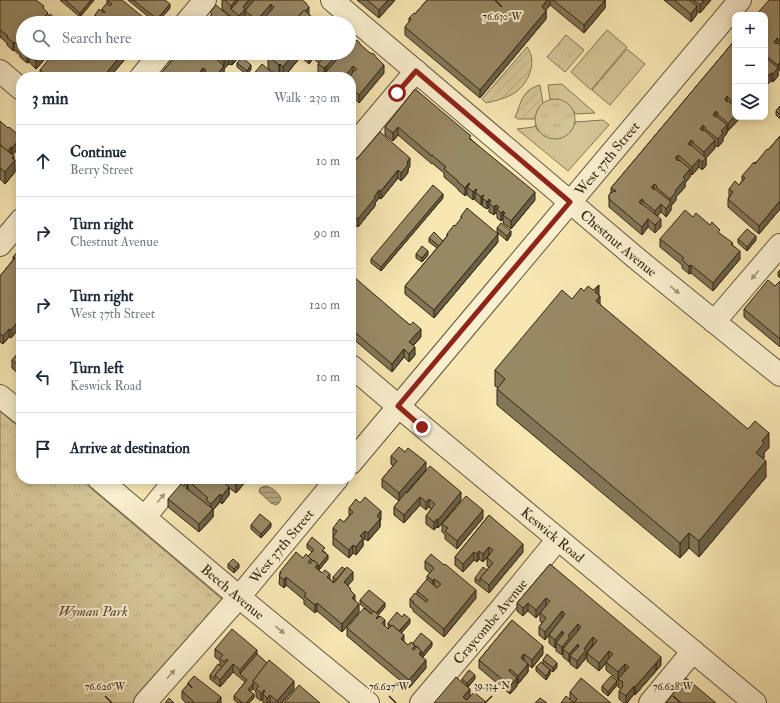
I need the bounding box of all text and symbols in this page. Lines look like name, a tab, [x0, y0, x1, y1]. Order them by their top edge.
text: 76.630°W	[482, 11, 522, 23]
map controls	[732, 12, 768, 120]
button: +	[732, 12, 768, 48]
search box	[16, 16, 356, 60]
icon: search	[30, 27, 52, 49]
text: Search here	[62, 29, 131, 48]
button: −	[732, 48, 768, 84]
route start	[388, 84, 406, 102]
button: layers	[732, 84, 768, 120]
text: 3 min	[32, 88, 69, 109]
text: Walk · 230 m	[274, 90, 340, 106]
street label: West 37th Street	[570, 117, 643, 200]
text: Continue	[70, 143, 126, 162]
icon: ahead	[32, 150, 54, 172]
text: 10 m	[316, 153, 340, 169]
text: Berry Street	[70, 162, 133, 178]
street label: Chestnut Avenue	[577, 206, 661, 280]
text: Turn right	[70, 215, 133, 234]
icon: right	[32, 222, 54, 244]
text: 90 m	[314, 225, 340, 241]
text: Chestnut Avenue	[70, 234, 158, 250]
one-way arrow	[750, 269, 759, 280]
one-way arrow	[669, 285, 680, 294]
text: Turn right	[70, 287, 133, 306]
icon: right	[32, 294, 54, 316]
text: 120 m	[309, 297, 340, 313]
text: West 37th Street	[70, 306, 155, 322]
text: Turn left	[70, 359, 124, 378]
icon: left	[32, 366, 54, 388]
text: 10 m	[316, 369, 340, 385]
text: Keswick Road	[70, 378, 142, 394]
route end	[413, 418, 431, 436]
icon: arrive	[32, 438, 54, 460]
text: Arrive at destination	[70, 439, 190, 458]
one-way arrow	[156, 493, 165, 503]
street label: Keswick Road	[518, 503, 588, 566]
street label: West 37th Street	[245, 505, 317, 587]
street label: Beech Avenue	[198, 560, 268, 623]
street label: Craycombe Avenue	[449, 575, 531, 668]
park label: Wyman Park	[58, 603, 128, 620]
one-way arrow	[274, 626, 285, 635]
one-way arrow	[166, 669, 175, 679]
text: 39.334°N	[474, 680, 510, 692]
text: 76.626°W	[85, 681, 126, 693]
text: 76.627°W	[369, 681, 410, 693]
text: 76.628°W	[653, 681, 694, 693]

